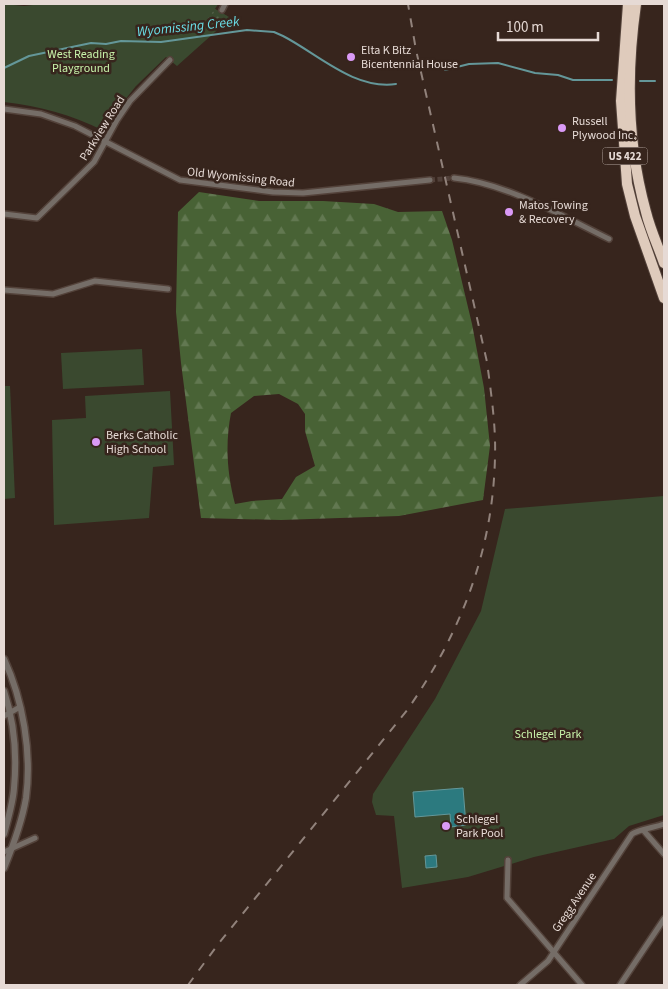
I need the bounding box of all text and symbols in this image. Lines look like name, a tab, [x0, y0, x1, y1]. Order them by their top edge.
scale bar	[498, 10, 598, 42]
water label: Wyomissing Creek	[136, 12, 241, 42]
text: 100 m	[506, 17, 544, 38]
place label: Elta K Bitz Bicentennial House	[361, 42, 458, 73]
park label: West Reading Playground	[47, 46, 115, 77]
marker: Elta K Bitz Bicentennial House	[345, 51, 357, 63]
street label: Parkview Road	[76, 92, 129, 164]
place label: Russell Plywood Inc.	[572, 113, 636, 144]
marker: Russell Plywood Inc.	[556, 122, 568, 134]
road number: US 422	[602, 148, 648, 164]
street label: Old Wyomissing Road	[186, 163, 296, 192]
place label: Matos Towing & Recovery	[519, 197, 588, 228]
marker: Matos Towing & Recovery	[503, 206, 515, 218]
place label: Berks Catholic High School	[106, 427, 178, 458]
marker: Berks Catholic High School	[90, 436, 102, 448]
park label: Schlegel Park	[514, 726, 582, 743]
place label: Schlegel Park Pool	[456, 811, 503, 842]
marker: Schlegel Park Pool	[440, 820, 452, 832]
street label: Gregg Avenue	[548, 869, 601, 936]

